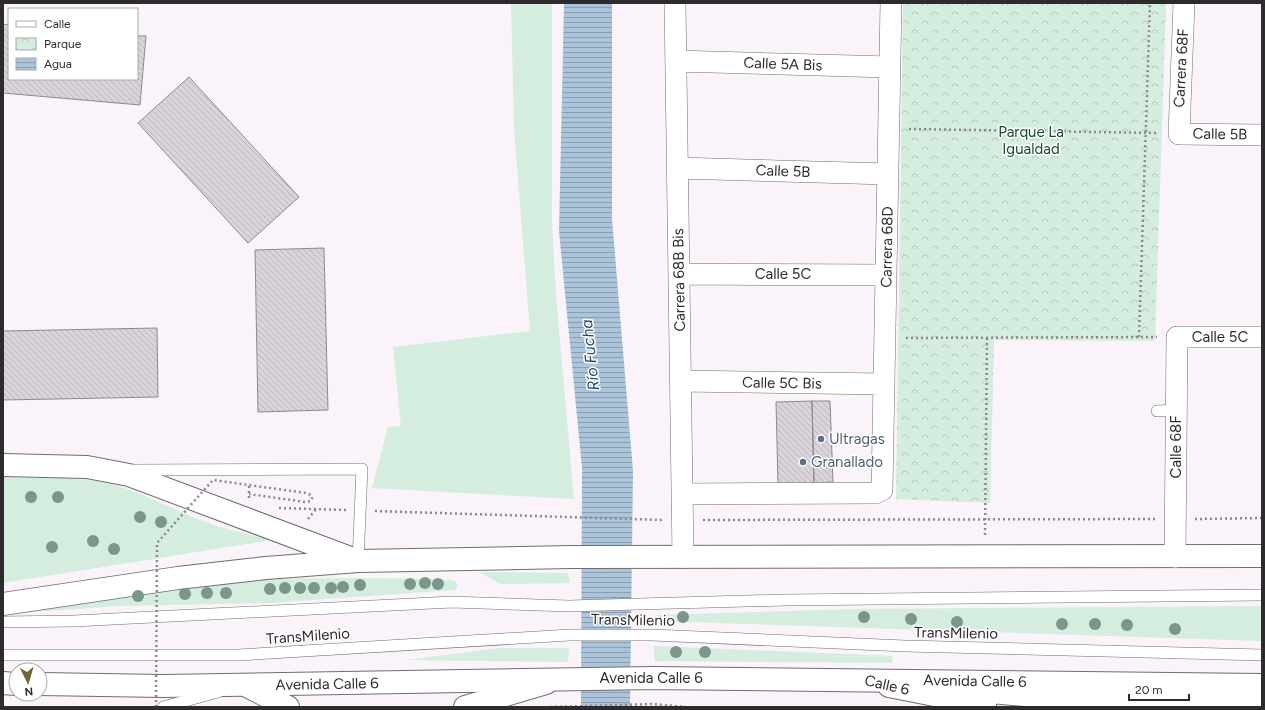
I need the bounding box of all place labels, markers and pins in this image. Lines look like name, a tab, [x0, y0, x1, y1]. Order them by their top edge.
place label: Ultragas	[829, 430, 885, 448]
marker: Ultragas	[816, 434, 826, 444]
place label: Granallado	[811, 453, 883, 471]
marker: Granallado	[798, 457, 808, 467]

